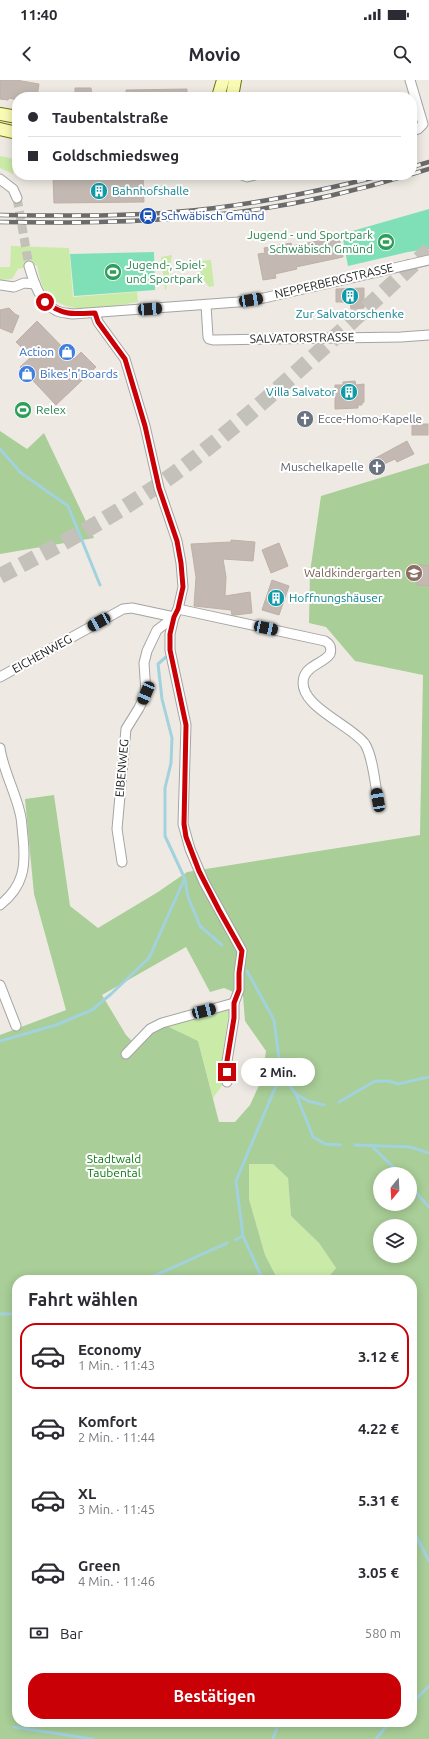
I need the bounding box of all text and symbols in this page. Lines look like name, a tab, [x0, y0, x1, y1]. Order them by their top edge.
text: 11:40	[20, 6, 58, 23]
icon: back	[16, 43, 38, 65]
icon: search	[391, 43, 413, 65]
text: Movio	[188, 44, 241, 64]
text: Taubentalstraße	[52, 109, 168, 126]
text: Goldschmiedsweg	[52, 147, 179, 164]
building icon: Bahnhofshalle	[89, 181, 109, 201]
place label: Bahnhofshalle	[112, 184, 189, 197]
station icon: Schwäbisch Gmünd	[138, 206, 158, 226]
place label: Schwäbisch Gmünd	[161, 209, 265, 222]
place label: Jugend - und Sportpark Schwäbisch Gmünd	[247, 228, 373, 255]
sports icon: Jugend - und Sportpark Schwäbisch Gmünd	[376, 232, 396, 252]
place label: Jugend-, Spiel- und Sportpark	[126, 258, 205, 285]
street label: NEPPERBERGSTRASSE	[273, 260, 395, 301]
sports icon: Jugend-, Spiel- und Sportpark	[103, 262, 123, 282]
building icon: Zur Salvatorschenke	[340, 286, 360, 306]
car	[238, 292, 264, 308]
route start	[36, 293, 54, 311]
car	[138, 302, 162, 316]
place label: Zur Salvatorschenke	[296, 307, 404, 320]
street label: SALVATORSTRASSE	[250, 330, 355, 345]
shop icon: Action	[57, 342, 77, 362]
place label: Action	[19, 345, 54, 358]
shop icon: Bikes'n'Boards	[17, 364, 37, 384]
place label: Bikes'n'Boards	[40, 367, 118, 380]
building icon: Villa Salvator	[339, 382, 359, 402]
place label: Villa Salvator	[266, 385, 336, 398]
sports icon: Relex	[13, 400, 33, 420]
place label: Relex	[36, 403, 66, 416]
church icon: Ecce-Homo-Kapelle	[295, 409, 315, 429]
place label: Ecce-Homo-Kapelle	[318, 412, 422, 425]
church icon: Muschelkapelle	[367, 457, 387, 477]
place label: Muschelkapelle	[281, 460, 364, 473]
school or university icon: Waldkindergarten	[404, 563, 424, 583]
place label: Waldkindergarten	[304, 566, 401, 579]
building icon: Hoffnungshäuser	[266, 588, 286, 608]
place label: Hoffnungshäuser	[289, 591, 383, 604]
car	[86, 611, 112, 633]
car	[253, 620, 279, 636]
street label: EICHENWEG	[10, 632, 74, 675]
car	[136, 680, 156, 706]
street label: EIBENWEG	[112, 738, 131, 798]
car	[370, 787, 386, 813]
car	[191, 1002, 217, 1020]
callout: 2 Min.	[241, 1058, 315, 1086]
route end	[218, 1063, 236, 1081]
text: 2 Min.	[260, 1065, 296, 1079]
park label: Stadtwald Taubental	[87, 1152, 141, 1179]
north arrow	[373, 1167, 417, 1211]
map controls	[373, 1167, 417, 1263]
button: layers	[373, 1219, 417, 1263]
text: Fahrt wählen	[28, 1289, 138, 1309]
icon: car	[30, 1338, 66, 1374]
text: Economy	[78, 1341, 142, 1358]
text: 3.12 €	[358, 1348, 399, 1365]
text: 1 Min. · 11:43	[78, 1358, 155, 1372]
icon: car	[30, 1410, 66, 1446]
text: Komfort	[78, 1413, 137, 1430]
text: 4.22 €	[358, 1420, 399, 1437]
text: 2 Min. · 11:44	[78, 1430, 155, 1444]
icon: car	[30, 1482, 66, 1518]
text: XL	[78, 1485, 96, 1502]
text: 5.31 €	[358, 1492, 399, 1509]
text: 3 Min. · 11:45	[78, 1502, 155, 1516]
icon: car	[30, 1554, 66, 1590]
text: Green	[78, 1557, 120, 1574]
text: 3.05 €	[358, 1564, 399, 1581]
text: 4 Min. · 11:46	[78, 1574, 155, 1588]
icon: cash	[28, 1622, 50, 1644]
text: Bar	[60, 1625, 83, 1642]
text: 580 m	[365, 1626, 401, 1640]
button: Bestätigen	[28, 1673, 401, 1719]

